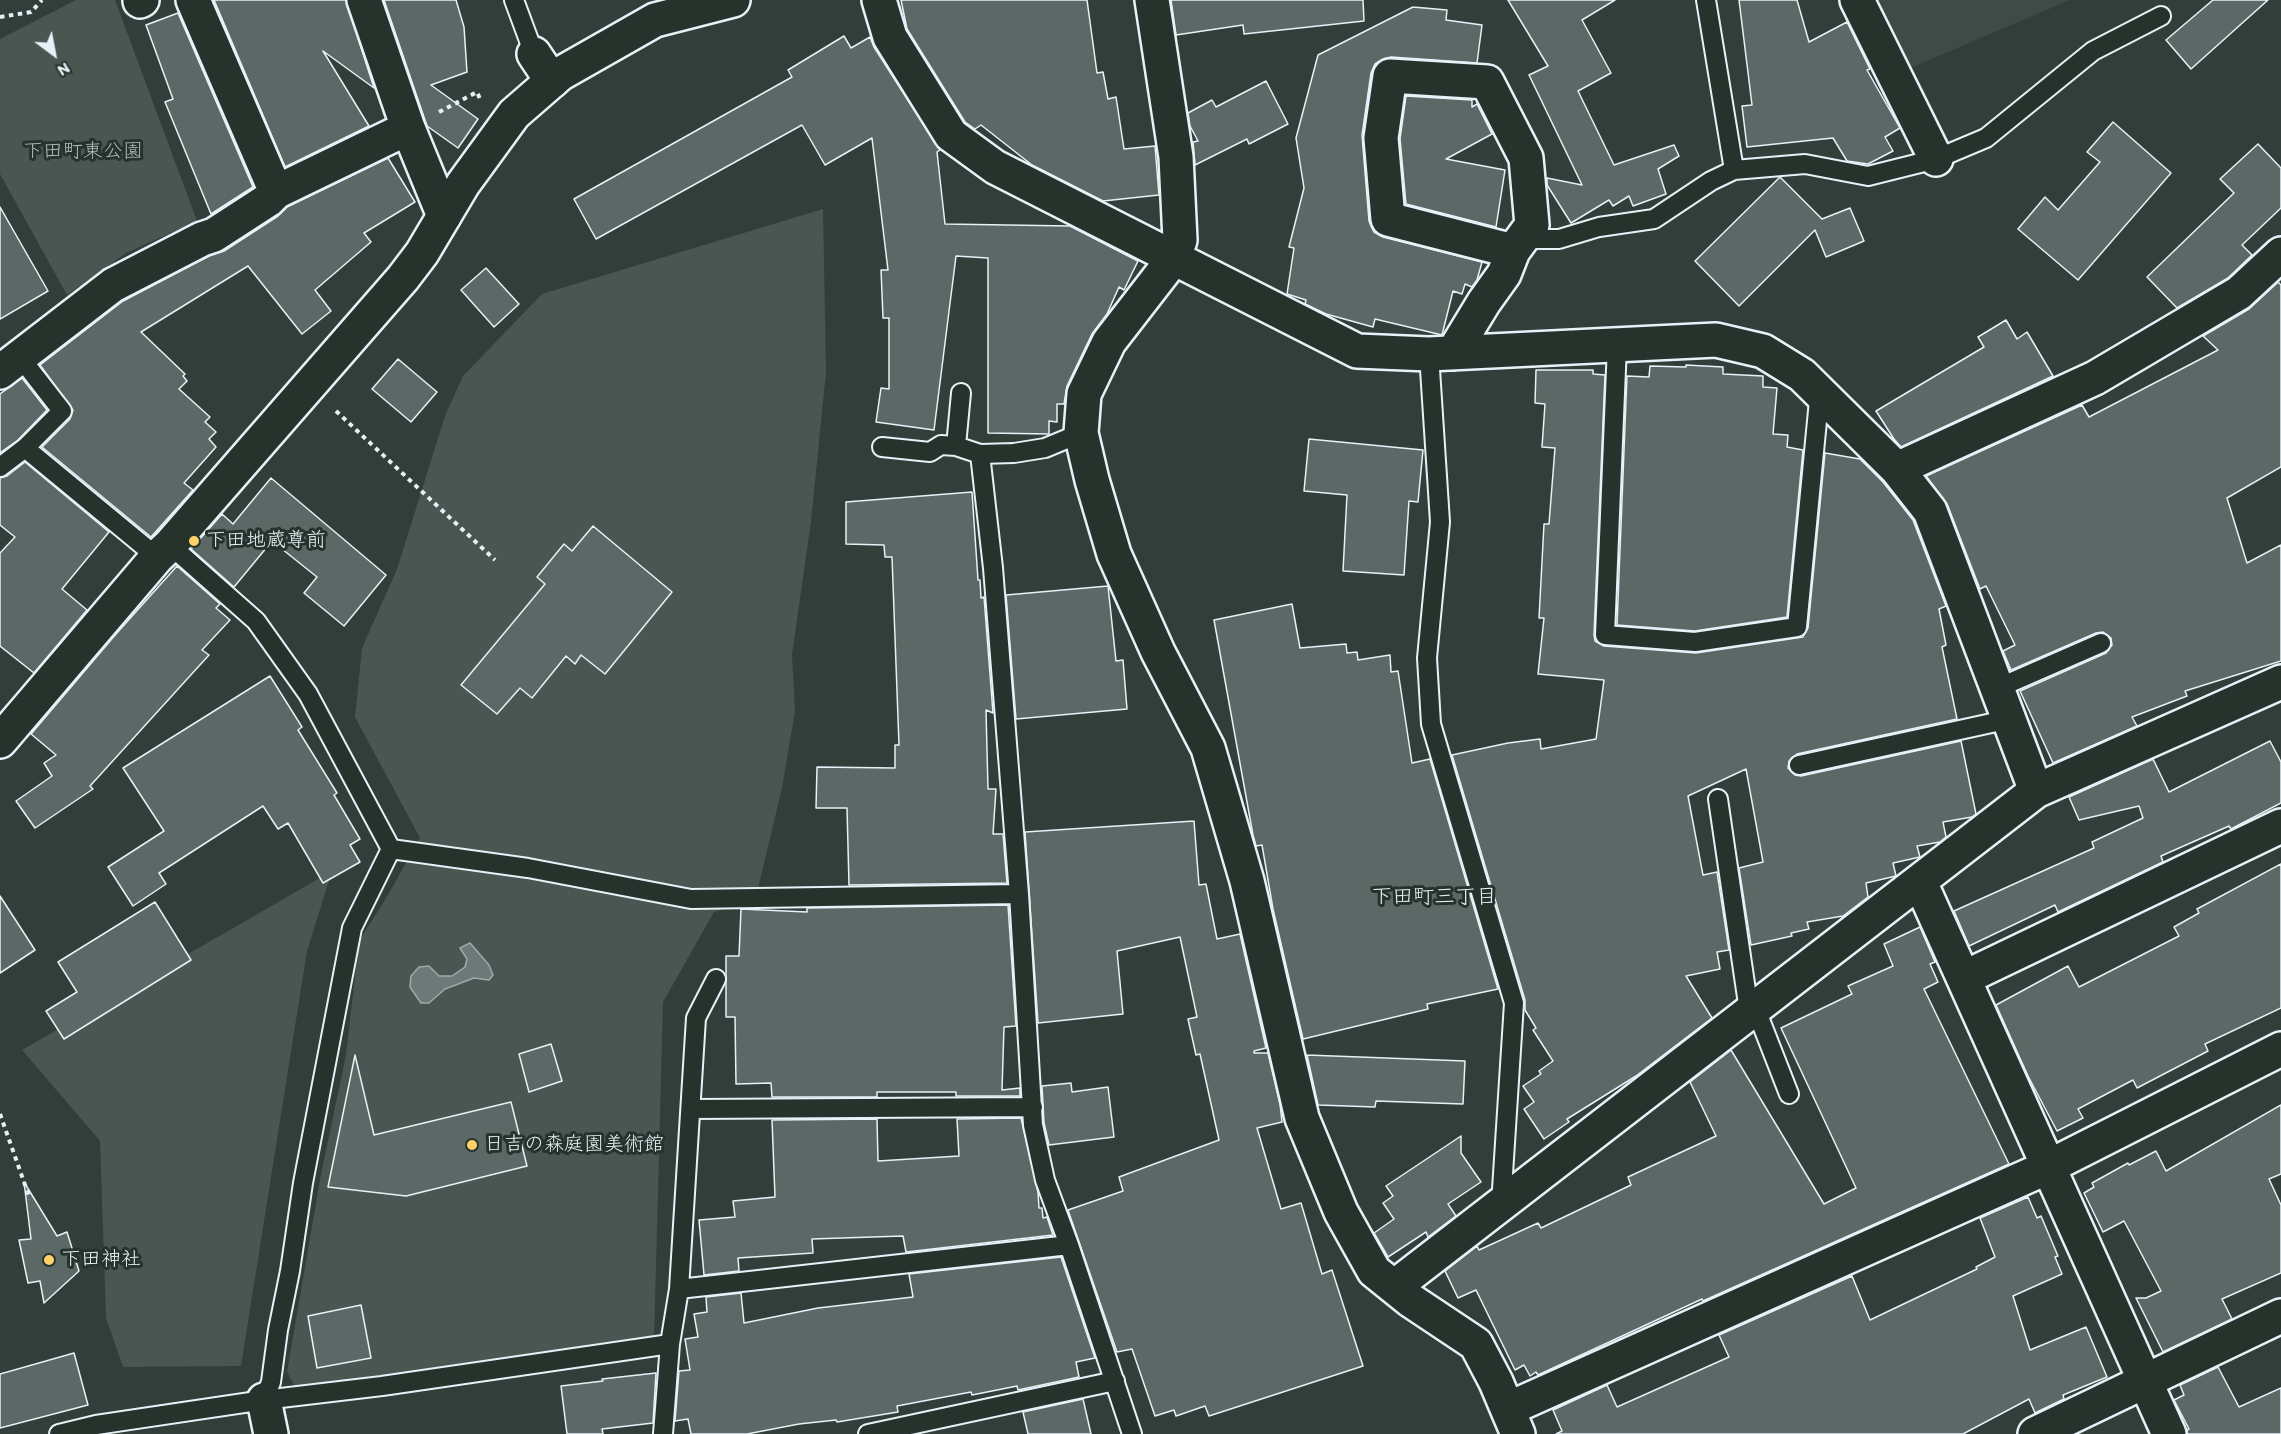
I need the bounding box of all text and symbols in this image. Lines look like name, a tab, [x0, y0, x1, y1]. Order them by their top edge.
north arrow	[24, 24, 84, 84]
text: N	[54, 59, 73, 81]
park label: 下田町東公園	[23, 140, 143, 164]
place label: 下田地蔵尊前	[206, 529, 326, 553]
marker: 下田地蔵尊前	[187, 534, 201, 548]
district label: 下田町三丁目	[1371, 885, 1497, 911]
place label: 日吉の森庭園美術館	[484, 1133, 664, 1157]
marker: 日吉の森庭園美術館	[465, 1138, 479, 1152]
place label: 下田神社	[61, 1248, 141, 1272]
marker: 下田神社	[42, 1253, 56, 1267]

